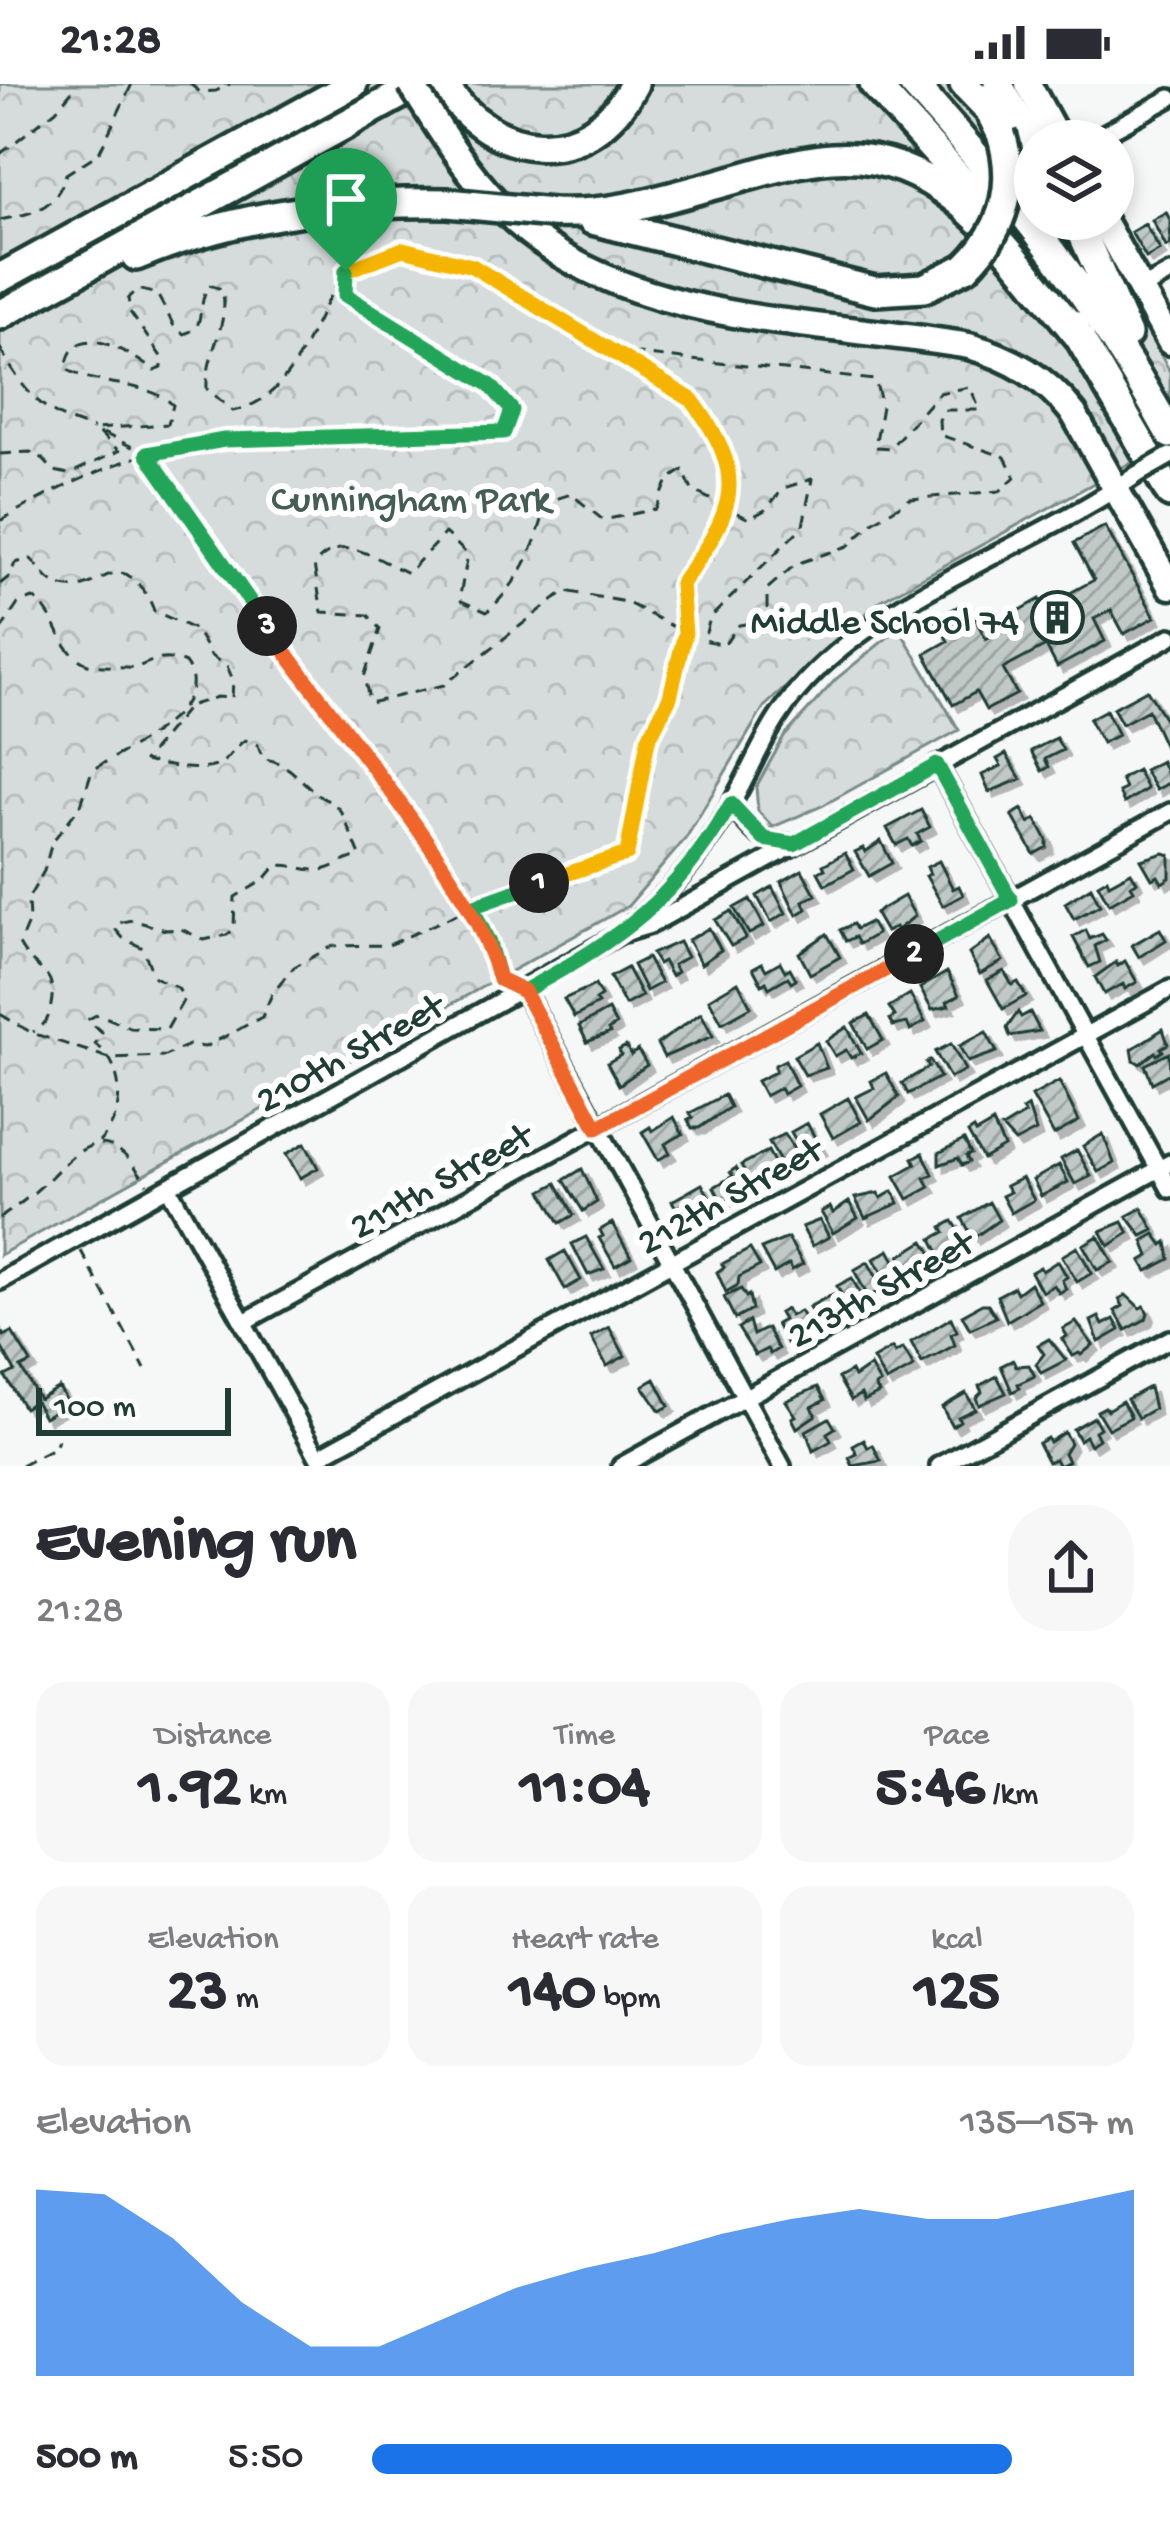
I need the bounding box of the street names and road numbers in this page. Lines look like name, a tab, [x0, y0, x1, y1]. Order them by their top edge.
street label: 210th Street	[250, 984, 456, 1126]
street label: 211th Street	[343, 1114, 544, 1253]
street label: 212th Street	[631, 1128, 834, 1269]
street label: 213th Street	[781, 1221, 986, 1362]

